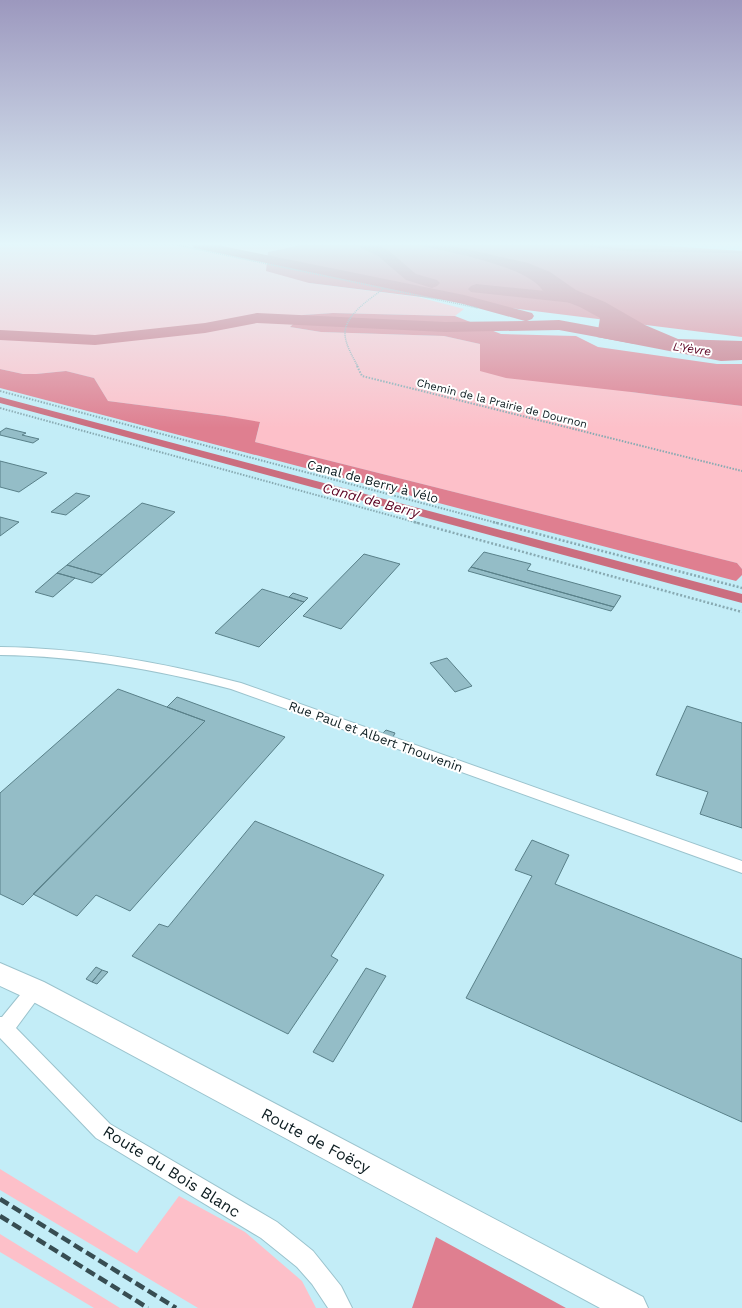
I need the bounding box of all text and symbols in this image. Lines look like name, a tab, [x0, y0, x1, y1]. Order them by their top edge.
water label: L'Yèvre	[672, 339, 712, 359]
street label: Chemin de la Prairie de Dournon	[415, 376, 589, 431]
street label: Canal de Berry à Vélo	[305, 456, 441, 506]
water label: Canal de Berry	[320, 479, 422, 521]
street label: Rue Paul et Albert Thouvenin	[287, 698, 465, 775]
street label: Route de Foëcy	[258, 1104, 374, 1177]
street label: Route du Bois Blanc	[100, 1121, 244, 1221]

